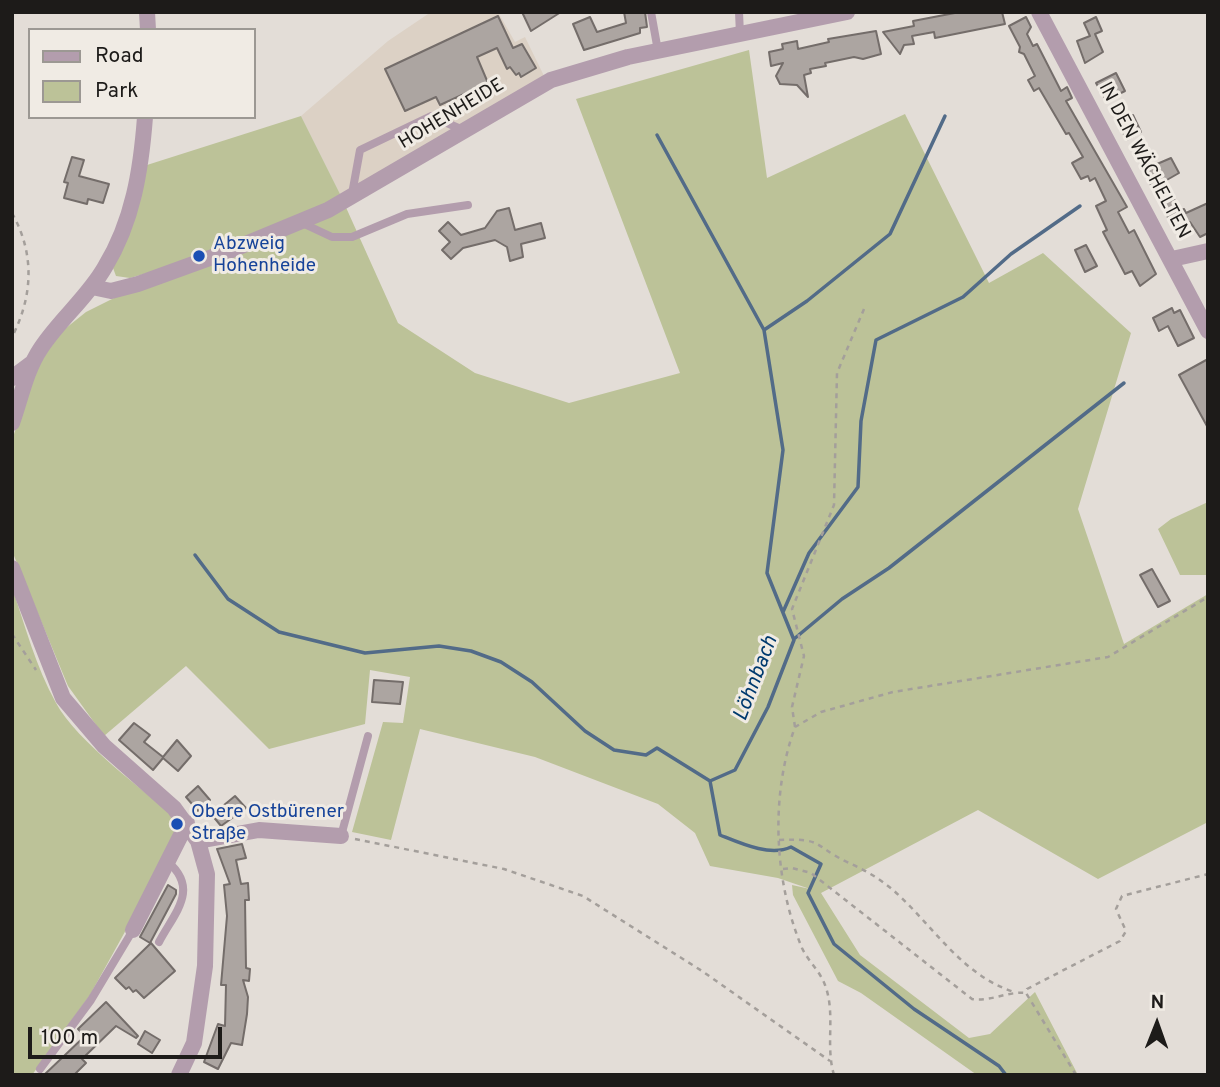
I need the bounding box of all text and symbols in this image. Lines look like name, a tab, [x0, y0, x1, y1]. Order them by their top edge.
legend	[28, 28, 256, 119]
text: Road	[95, 43, 144, 70]
street label: HOHENHEIDE	[395, 75, 509, 155]
text: Park	[95, 78, 138, 105]
street label: IN DEN WÄCHELTEN	[1092, 79, 1194, 243]
place label: Abzweig Hohenheide	[213, 234, 316, 278]
marker: Abzweig Hohenheide	[191, 248, 207, 264]
water label: Löhnbach	[729, 633, 785, 725]
place label: Obere Ostbürener Straße	[191, 802, 344, 846]
marker: Obere Ostbürener Straße	[169, 816, 185, 832]
north arrow	[1122, 989, 1192, 1059]
text: N	[1150, 991, 1164, 1015]
scale bar	[32, 1014, 226, 1058]
text: 100 m	[41, 1025, 98, 1052]

